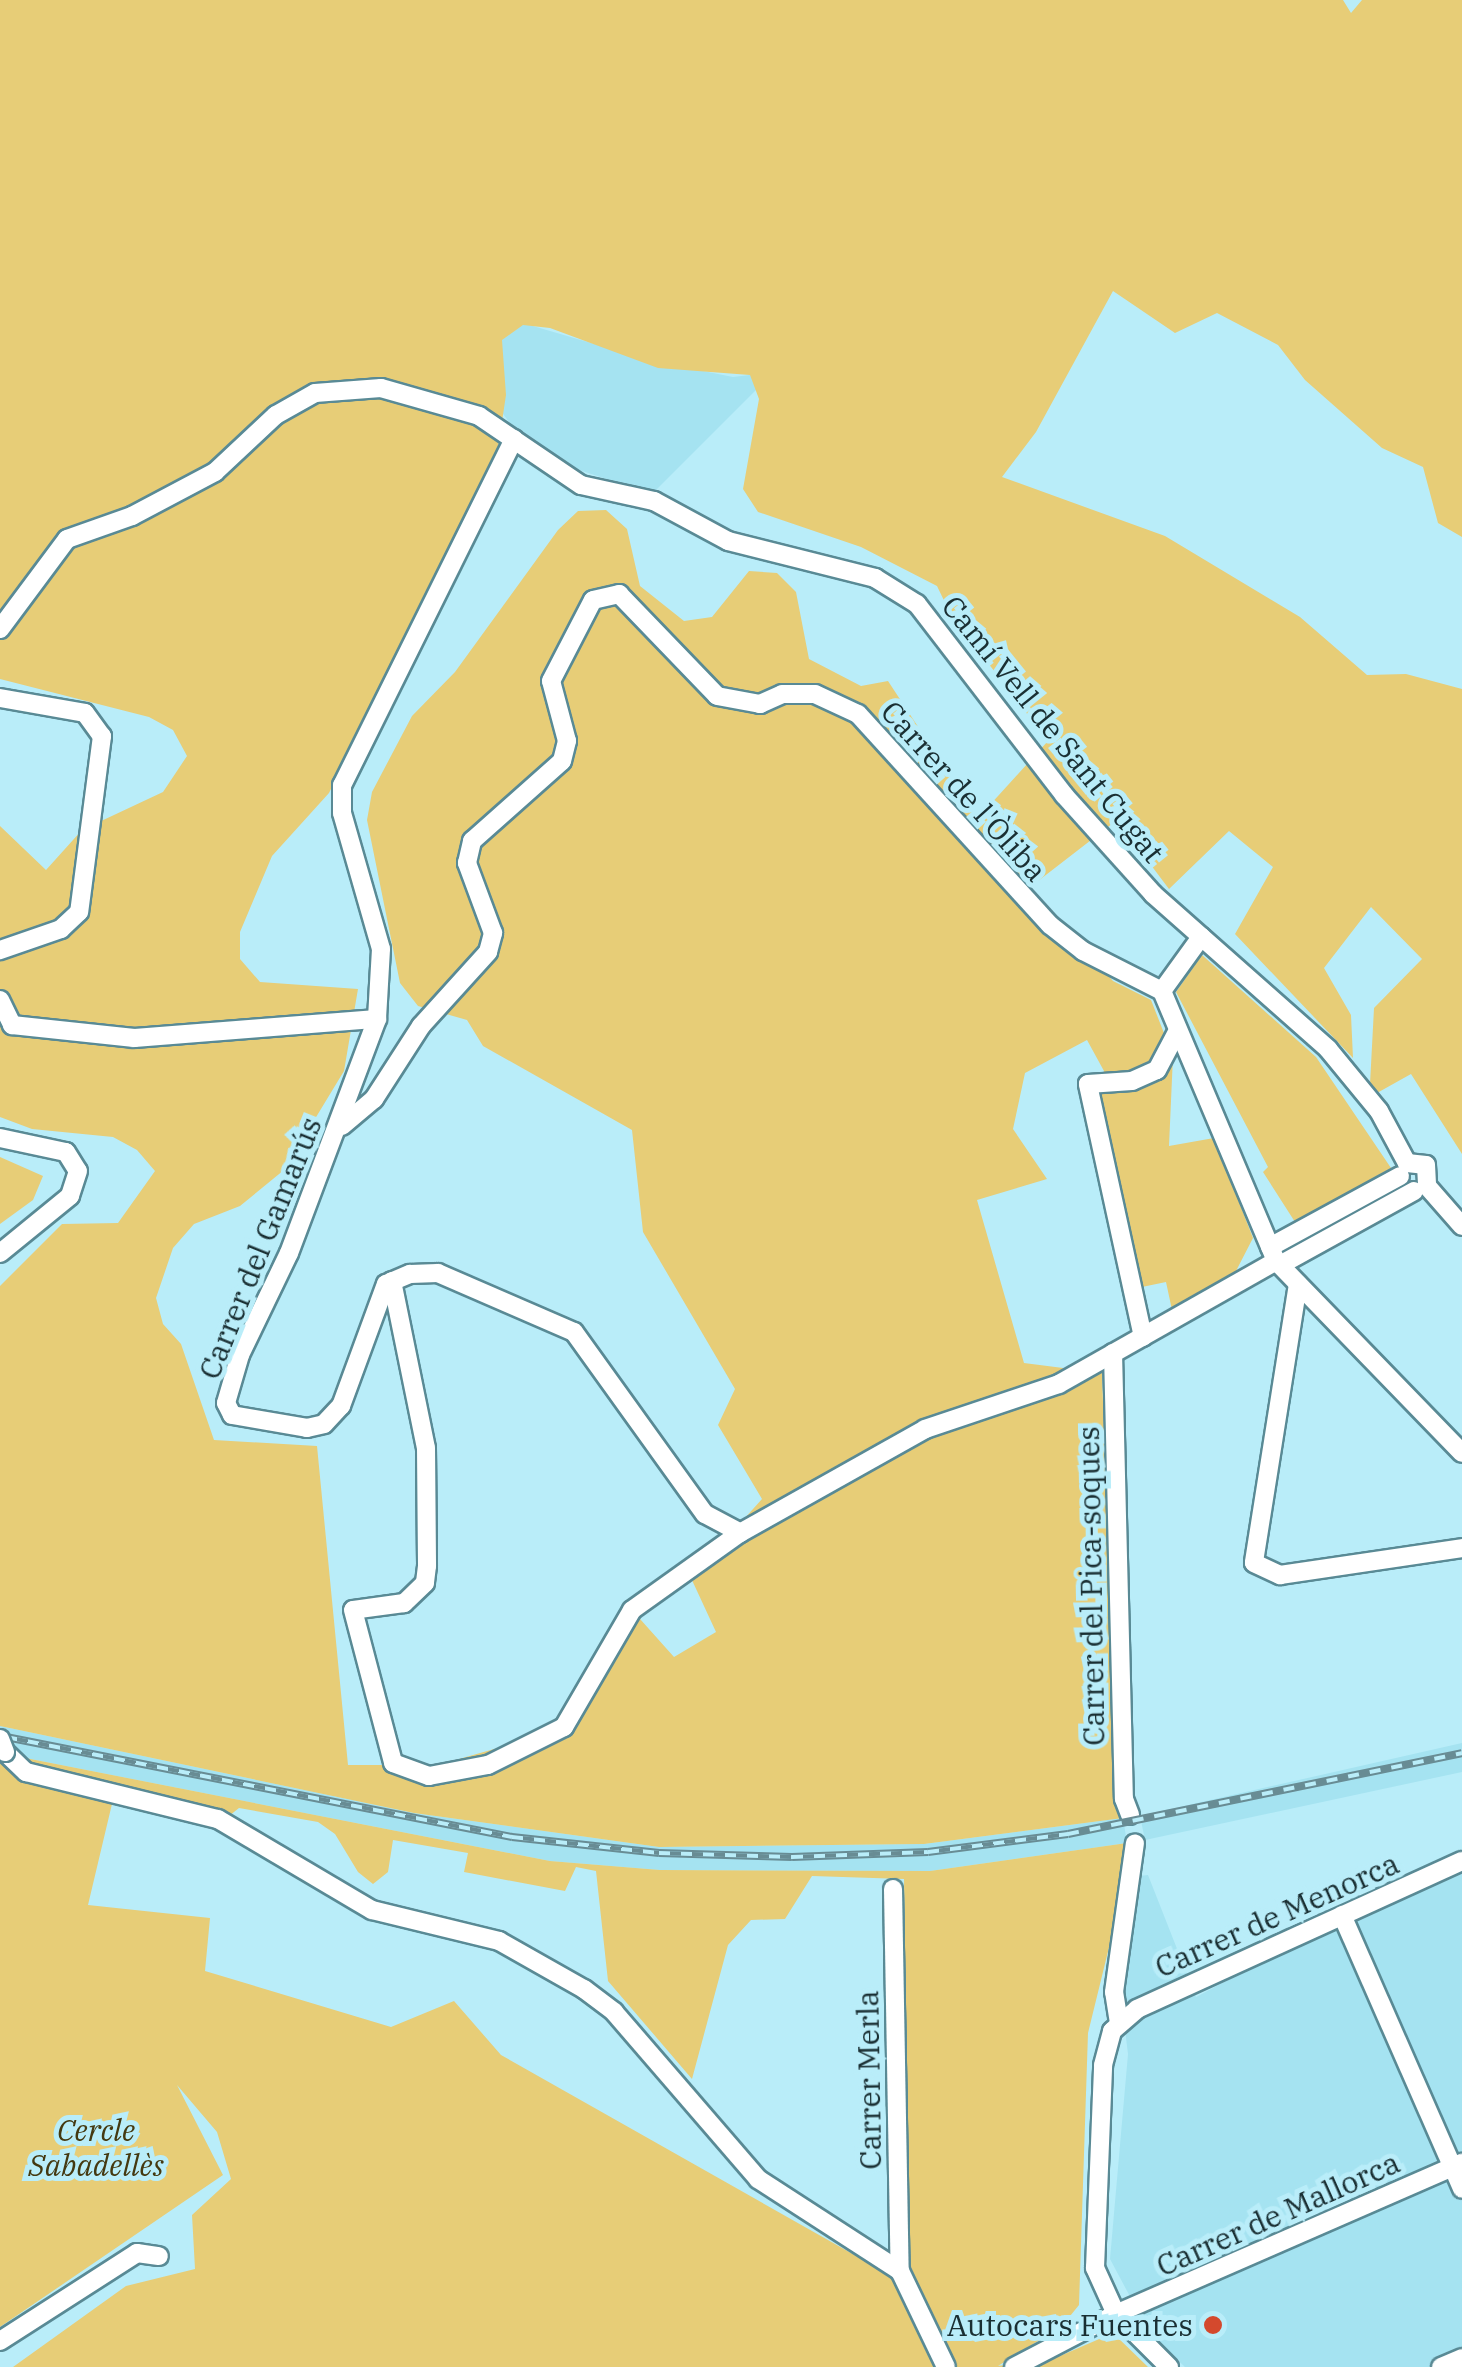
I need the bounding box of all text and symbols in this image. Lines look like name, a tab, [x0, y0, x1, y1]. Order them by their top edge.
street label: Camí Vell de Sant Cugat	[934, 588, 1172, 870]
street label: Carrer de l'Òliba	[874, 693, 1054, 889]
street label: Carrer del Gamarús	[191, 1112, 329, 1384]
street label: Carrer del Pica-soques	[1070, 1426, 1112, 1746]
street label: Carrer de Menorca	[1149, 1845, 1405, 1985]
street label: Carrer Merla	[849, 1990, 889, 2170]
park label: Cercle Sabadellès	[28, 2112, 164, 2182]
street label: Carrer de Mallorca	[1151, 2144, 1405, 2284]
place label: Autocars Fuentes	[947, 2307, 1193, 2343]
marker: Autocars Fuentes	[1202, 2314, 1224, 2336]

